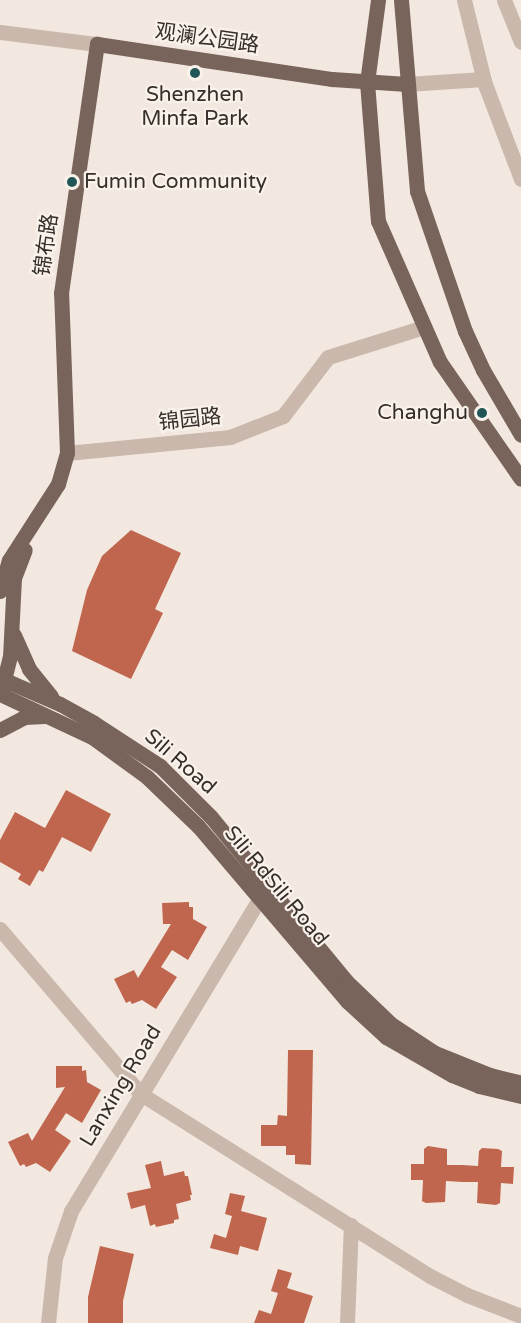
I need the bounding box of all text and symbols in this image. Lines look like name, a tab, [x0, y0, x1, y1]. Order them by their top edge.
street label: 观澜公园路	[153, 19, 261, 59]
marker: Shenzhen Minfa Park	[188, 66, 202, 80]
place label: Shenzhen Minfa Park	[141, 82, 249, 132]
place label: Fumin Community	[84, 169, 267, 195]
marker: Fumin Community	[65, 175, 79, 189]
street label: 锦布路	[30, 212, 64, 278]
place label: Changhu	[377, 400, 468, 426]
street label: 锦园路	[157, 404, 223, 436]
marker: Changhu	[473, 404, 491, 422]
street label: Sili Road	[139, 724, 221, 800]
street label: Sili RdSili Road	[219, 821, 333, 951]
street label: Lanxing Road	[75, 1021, 167, 1151]

